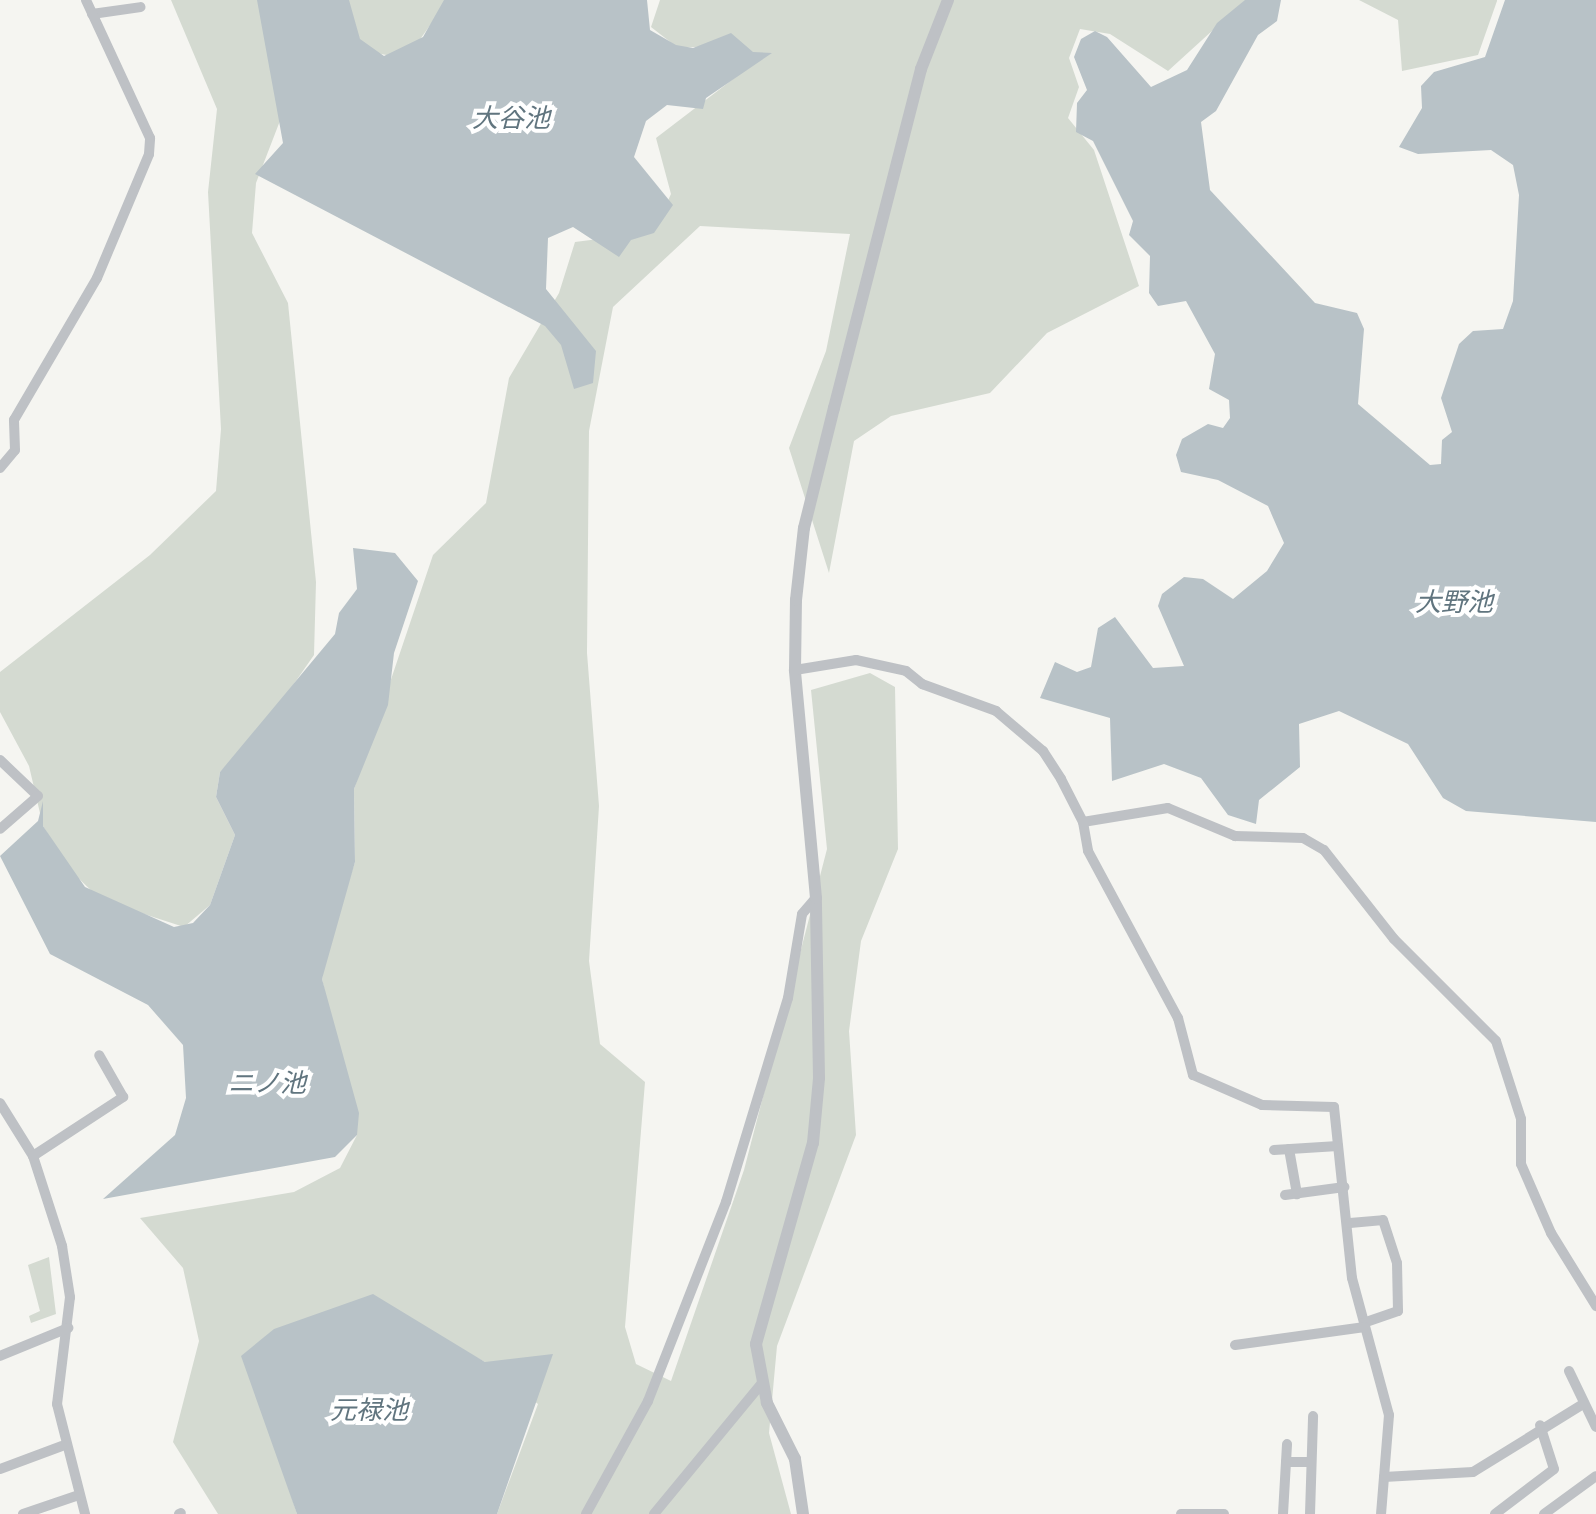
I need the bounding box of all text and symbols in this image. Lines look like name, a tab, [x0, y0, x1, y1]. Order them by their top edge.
water label: 大谷池	[472, 104, 550, 136]
water label: 大野池	[1415, 588, 1493, 620]
water label: ニノ池	[228, 1069, 306, 1101]
water label: 元禄池	[330, 1396, 408, 1428]

